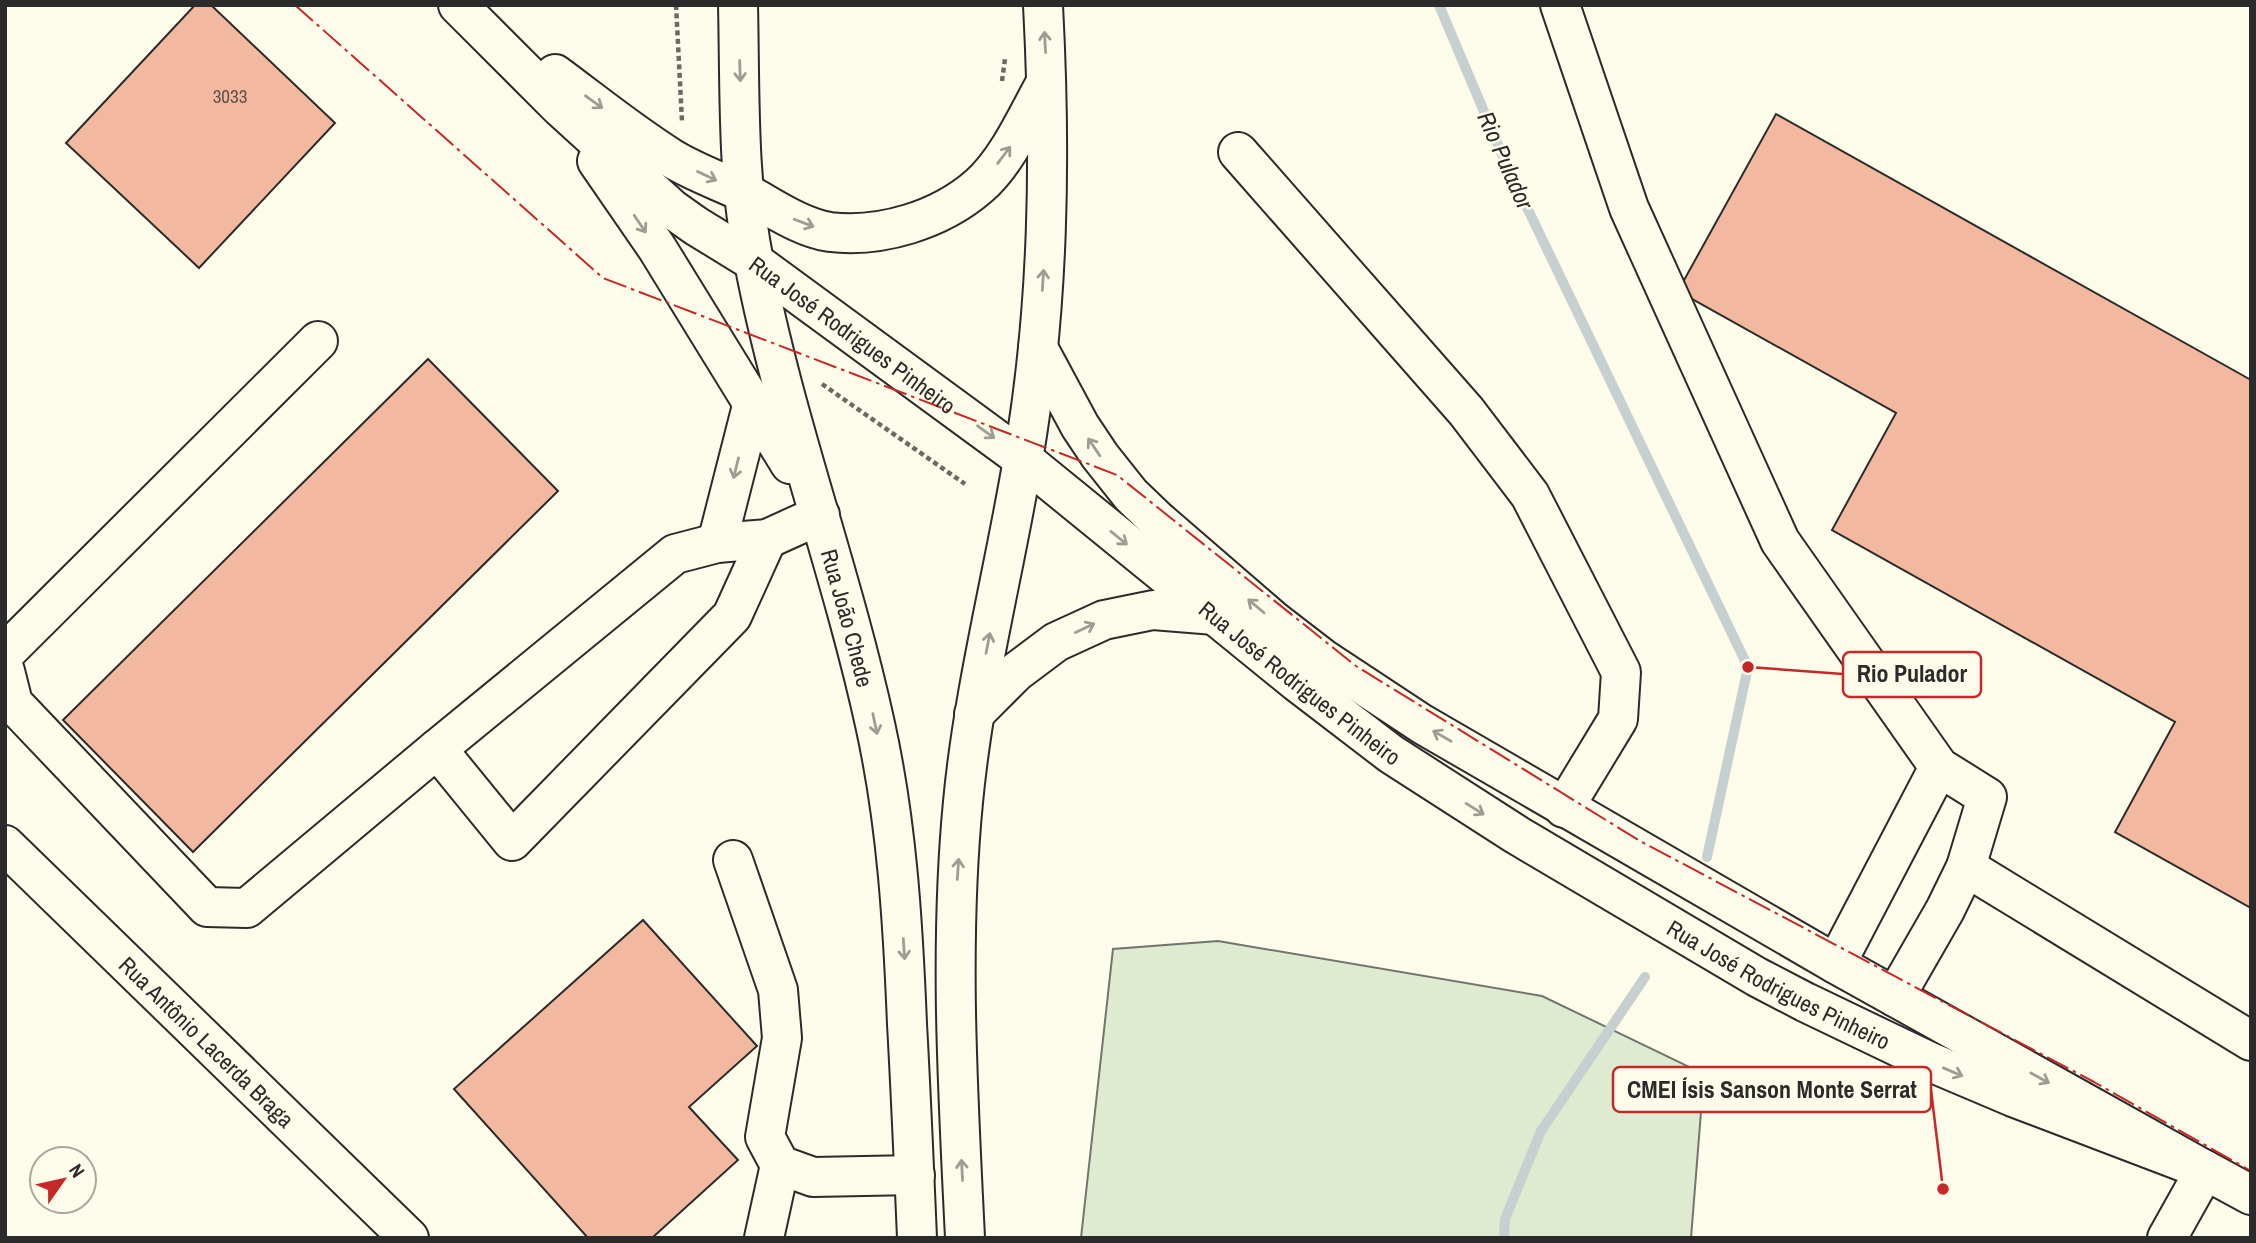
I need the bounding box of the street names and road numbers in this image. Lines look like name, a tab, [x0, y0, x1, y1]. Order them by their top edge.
street label: Rua José Rodrigues Pinheiro	[744, 248, 962, 420]
street label: Rua João Chede	[814, 545, 881, 690]
street label: Rua José Rodrigues Pinheiro	[1193, 593, 1407, 772]
street label: Rua José Rodrigues Pinheiro	[1662, 912, 1896, 1056]
street label: Rua Antônio Lacerda Braga	[113, 949, 302, 1134]

